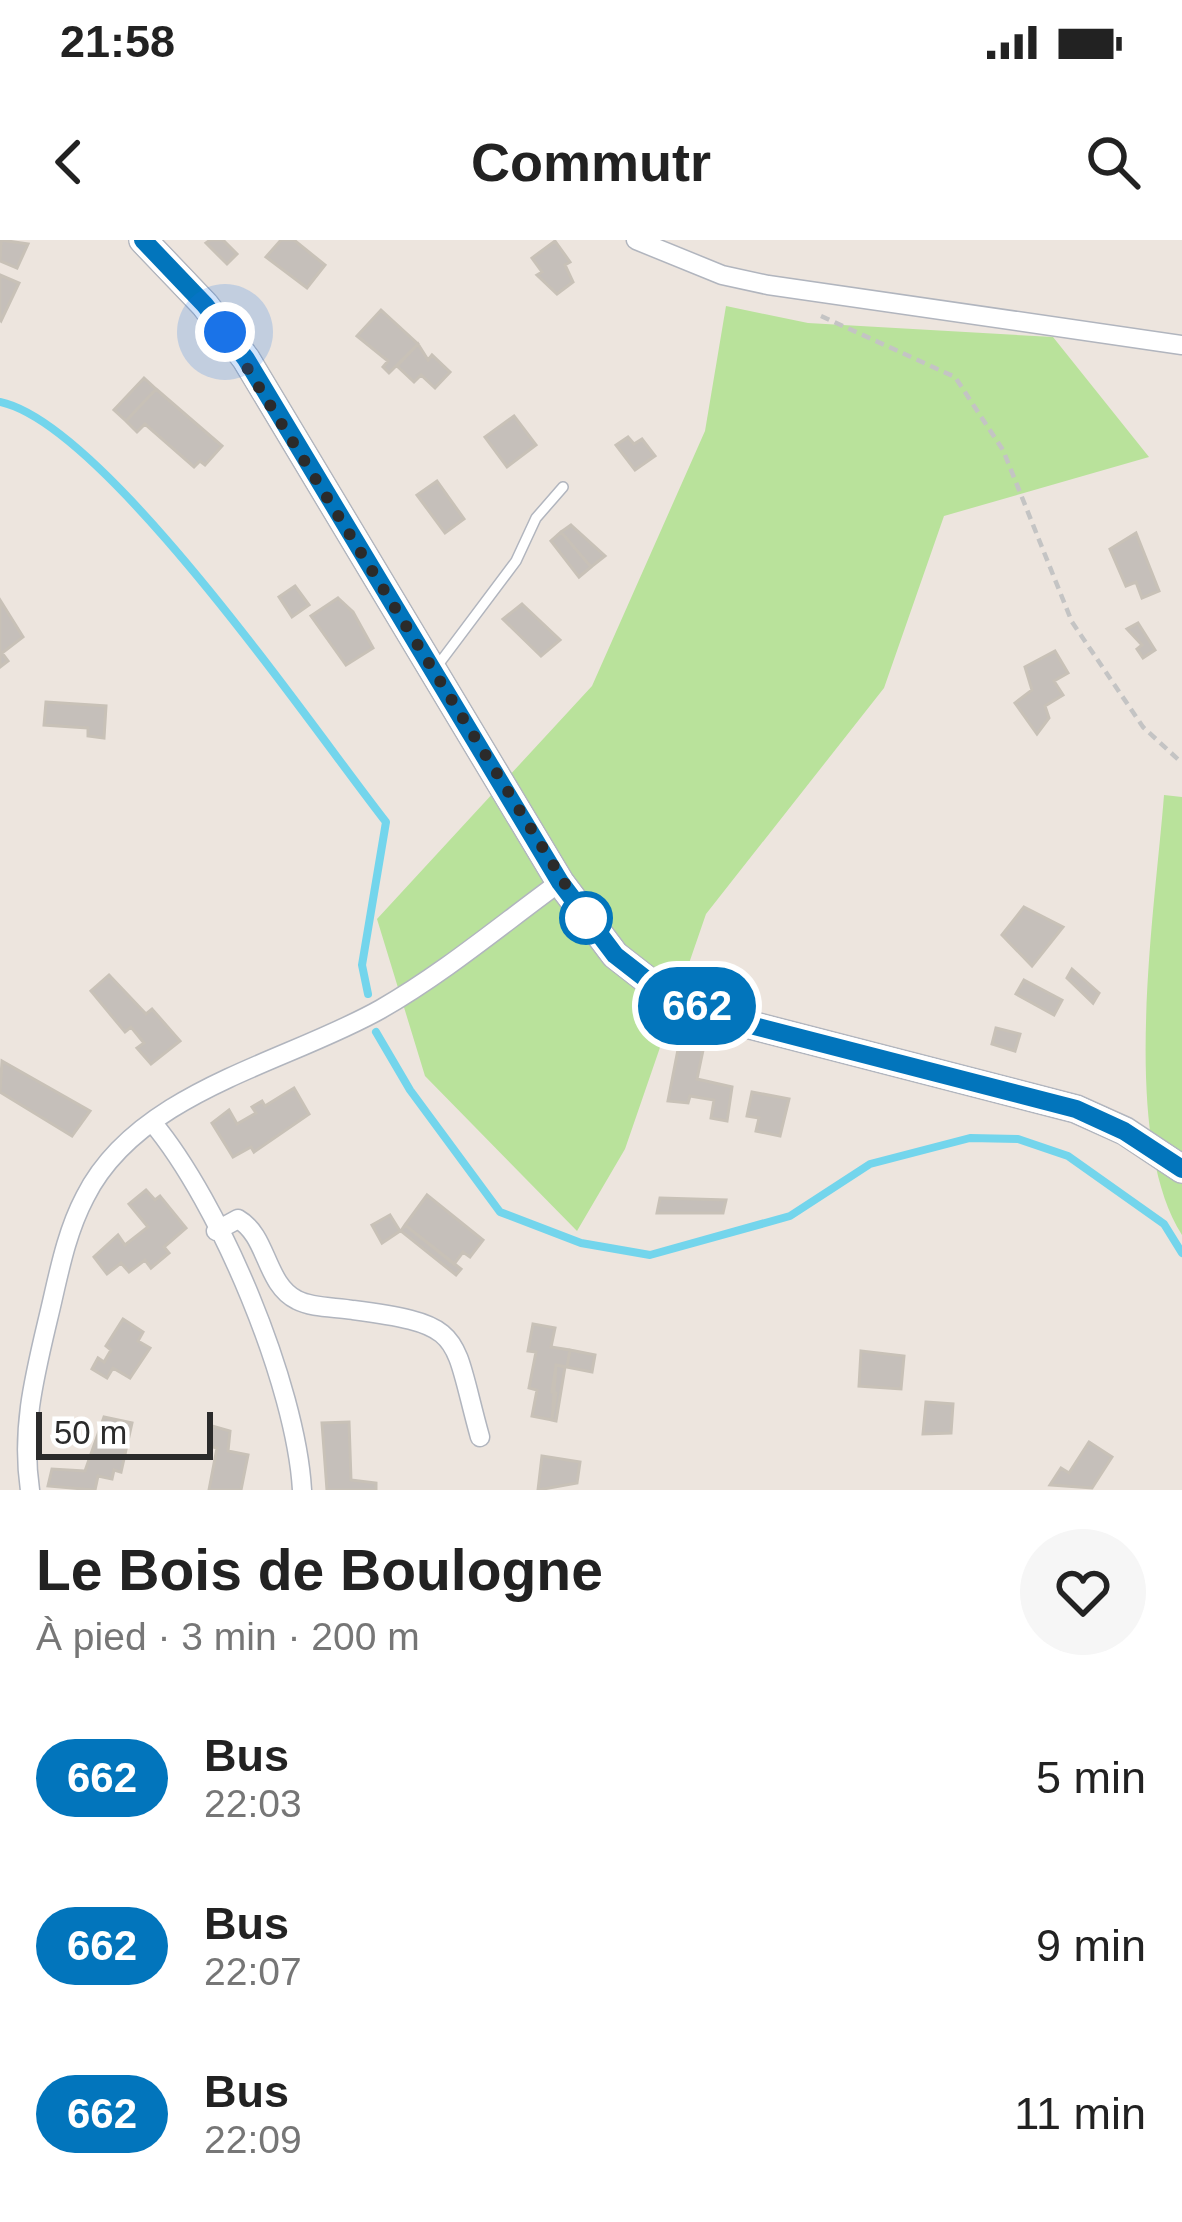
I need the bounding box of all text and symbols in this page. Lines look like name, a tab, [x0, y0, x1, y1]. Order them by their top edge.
text: 21:58	[60, 16, 175, 67]
icon: back	[36, 129, 102, 195]
icon: search	[1080, 129, 1146, 195]
text: Commutr	[471, 132, 711, 192]
your location	[195, 302, 255, 362]
unlabelled marker	[561, 893, 611, 943]
line badge: 662	[628, 967, 766, 1045]
text: 662	[662, 982, 732, 1029]
scale bar	[36, 1406, 213, 1459]
text: 50 m	[54, 1414, 127, 1451]
button: heart	[1020, 1529, 1146, 1655]
text: Le Bois de Boulogne	[36, 1538, 603, 1602]
text: À pied · 3 min · 200 m	[36, 1615, 420, 1658]
text: Bus	[204, 1730, 289, 1781]
text: 5 min	[1036, 1752, 1146, 1803]
text: 662	[67, 1754, 137, 1801]
text: 22:03	[204, 1782, 302, 1825]
text: Bus	[204, 1898, 289, 1949]
text: 9 min	[1036, 1920, 1146, 1971]
text: 662	[67, 1922, 137, 1969]
text: 22:07	[204, 1950, 302, 1993]
text: Bus	[204, 2066, 289, 2117]
text: 11 min	[1014, 2088, 1146, 2139]
text: 662	[67, 2090, 137, 2137]
text: 22:09	[204, 2118, 302, 2161]

